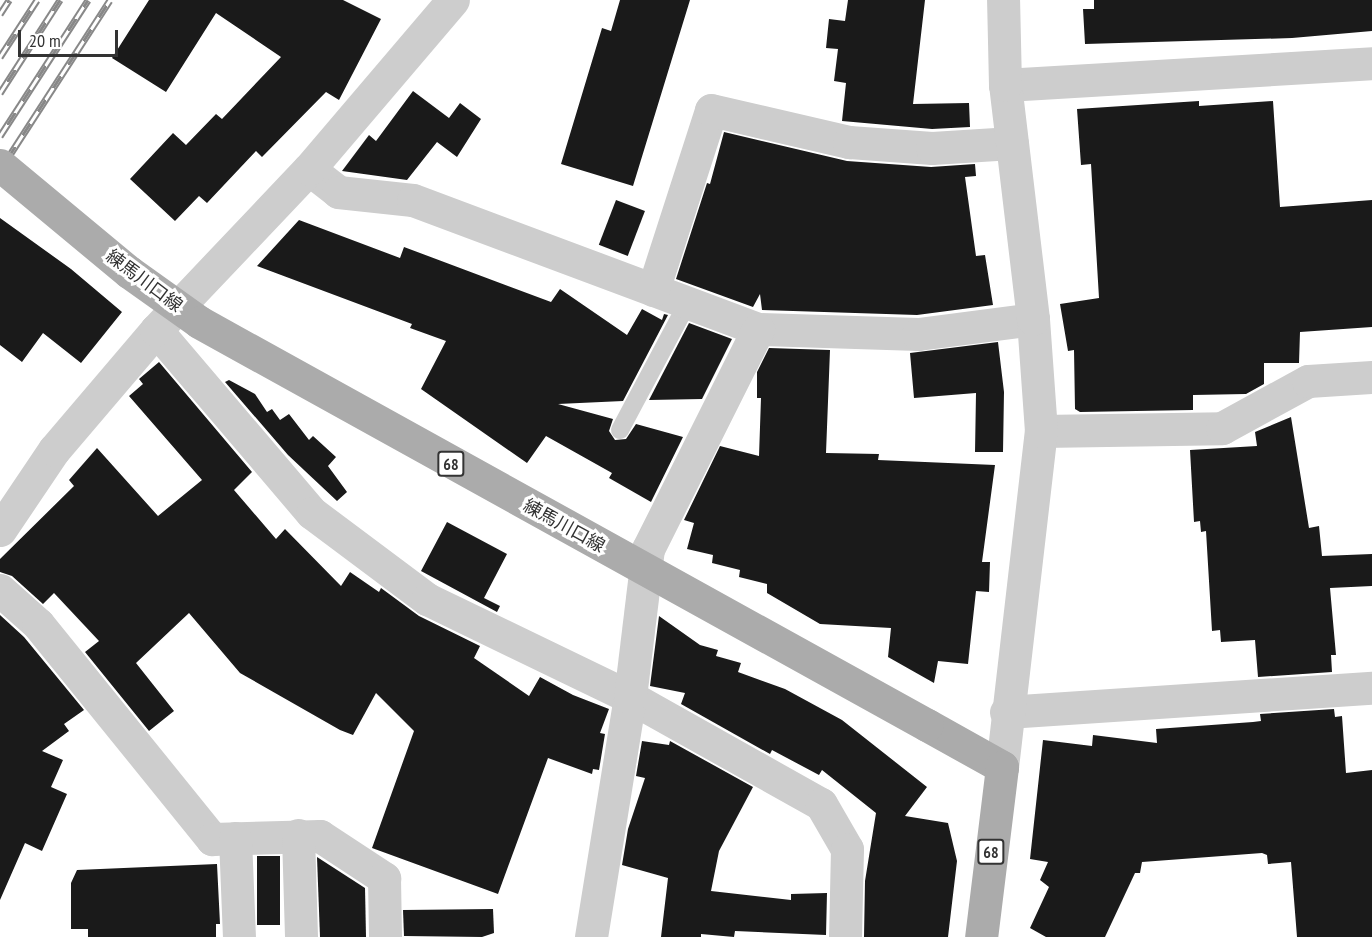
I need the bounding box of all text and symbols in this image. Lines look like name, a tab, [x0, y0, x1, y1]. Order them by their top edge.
scale bar	[21, 18, 122, 56]
text: 20 m	[29, 29, 61, 52]
street label: 練馬川口線	[102, 245, 186, 317]
road number: 68	[436, 451, 466, 477]
street label: 練馬川口線	[519, 495, 609, 557]
road number: 68	[976, 839, 1006, 865]

